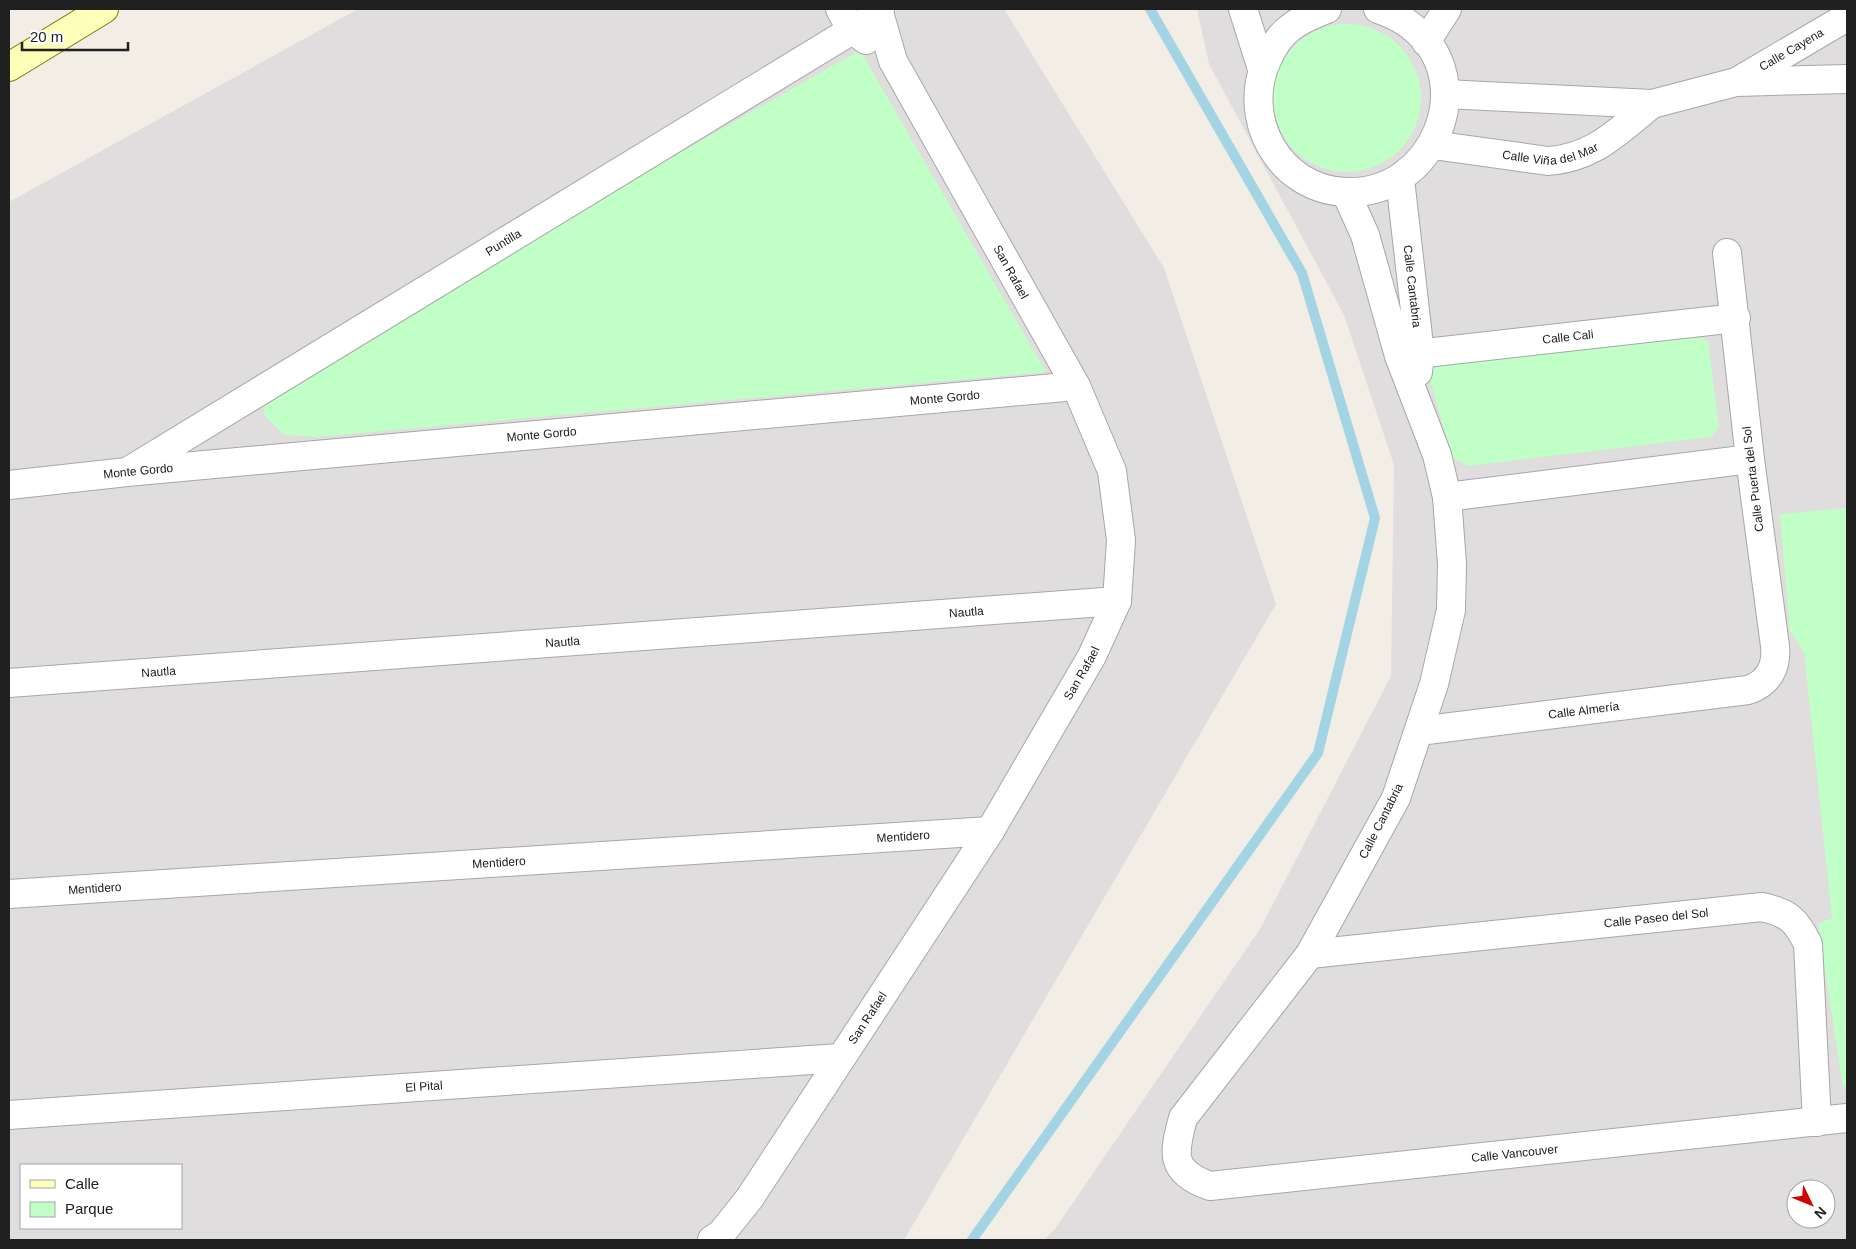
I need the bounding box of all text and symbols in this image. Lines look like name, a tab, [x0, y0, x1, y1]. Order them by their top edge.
scale bar	[22, 20, 129, 52]
street label: Calle Cayena	[1757, 25, 1826, 74]
text: 20 m	[30, 28, 63, 45]
street label: Calle Viña del Mar	[1501, 140, 1601, 168]
street label: Puntilla	[483, 226, 524, 259]
street label: San Rafael	[990, 243, 1032, 301]
street label: Calle Cantabria	[1401, 244, 1424, 329]
street label: Calle Cali	[1542, 327, 1594, 347]
street label: Monte Gordo	[909, 388, 981, 408]
street label: Monte Gordo	[506, 424, 577, 445]
street label: Calle Puerta del Sol	[1740, 426, 1766, 532]
street label: Monte Gordo	[103, 461, 174, 482]
street label: Nautla	[949, 604, 985, 620]
street label: Nautla	[545, 634, 581, 650]
street label: San Rafael	[1061, 644, 1102, 703]
street label: Nautla	[141, 664, 177, 680]
street label: Calle Almería	[1547, 699, 1620, 722]
street label: Calle Cantabria	[1356, 781, 1406, 861]
street label: Mentidero	[876, 828, 931, 845]
street label: Mentidero	[472, 854, 526, 871]
street label: Mentidero	[68, 880, 122, 897]
street label: Calle Paseo del Sol	[1603, 906, 1709, 930]
street label: San Rafael	[845, 989, 890, 1047]
street label: El Pital	[405, 1078, 443, 1095]
street label: Calle Vancouver	[1470, 1142, 1559, 1165]
legend	[20, 1164, 182, 1229]
text: Calle	[65, 1175, 99, 1192]
north arrow	[1786, 1179, 1836, 1229]
text: Parque	[65, 1200, 113, 1217]
text: N	[1811, 1204, 1830, 1222]

